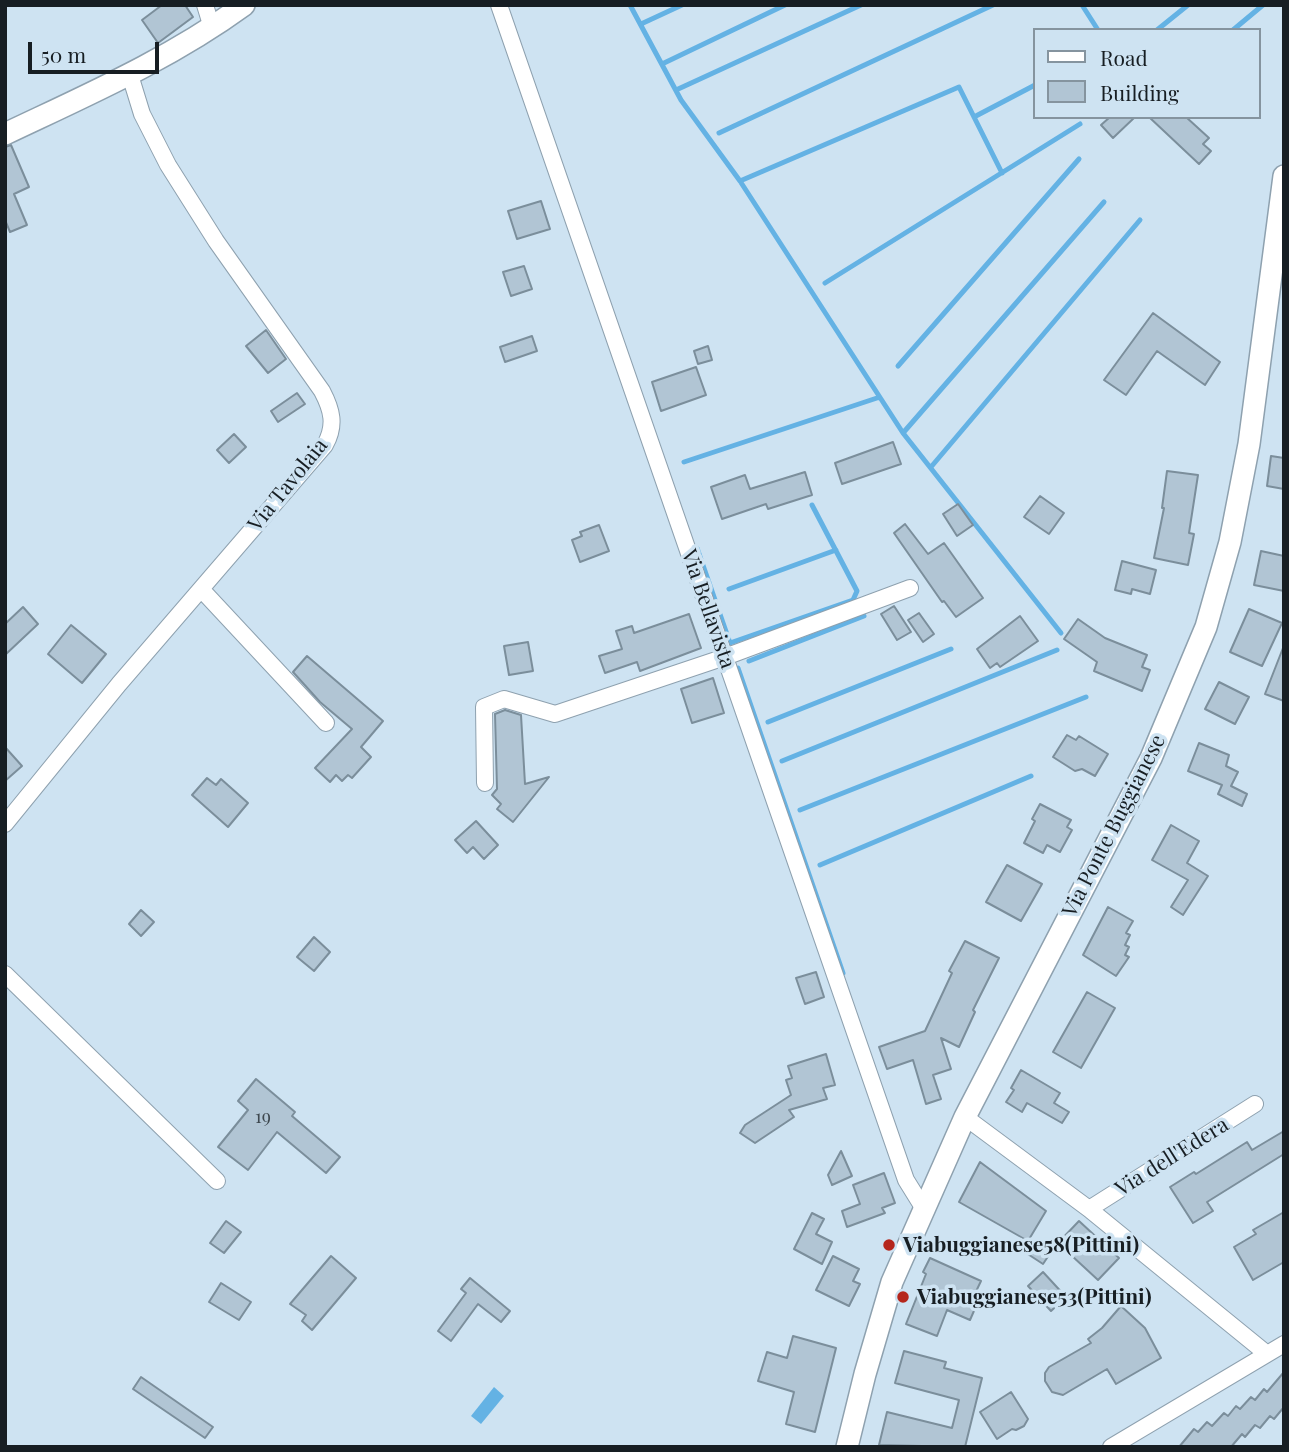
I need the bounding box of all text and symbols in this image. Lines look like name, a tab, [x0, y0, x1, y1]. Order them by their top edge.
scale bar	[32, 28, 163, 72]
legend	[1034, 28, 1261, 119]
text: 50 m	[41, 40, 86, 68]
text: Road	[1100, 43, 1148, 71]
text: Building	[1100, 78, 1179, 106]
street label: Via Tavolaia	[243, 434, 333, 536]
street label: Via Bellavista	[676, 546, 740, 672]
street label: Via Ponte Buggianese	[1057, 731, 1171, 921]
house number: 19	[255, 1106, 271, 1128]
street label: Via dell'Edera	[1111, 1112, 1233, 1202]
place label: Viabuggianese58(Pittini)	[903, 1232, 1139, 1258]
marker: Viabuggianese58(Pittini)	[881, 1237, 897, 1253]
place label: Viabuggianese53(Pittini)	[917, 1284, 1152, 1310]
marker: Viabuggianese53(Pittini)	[895, 1289, 911, 1305]

